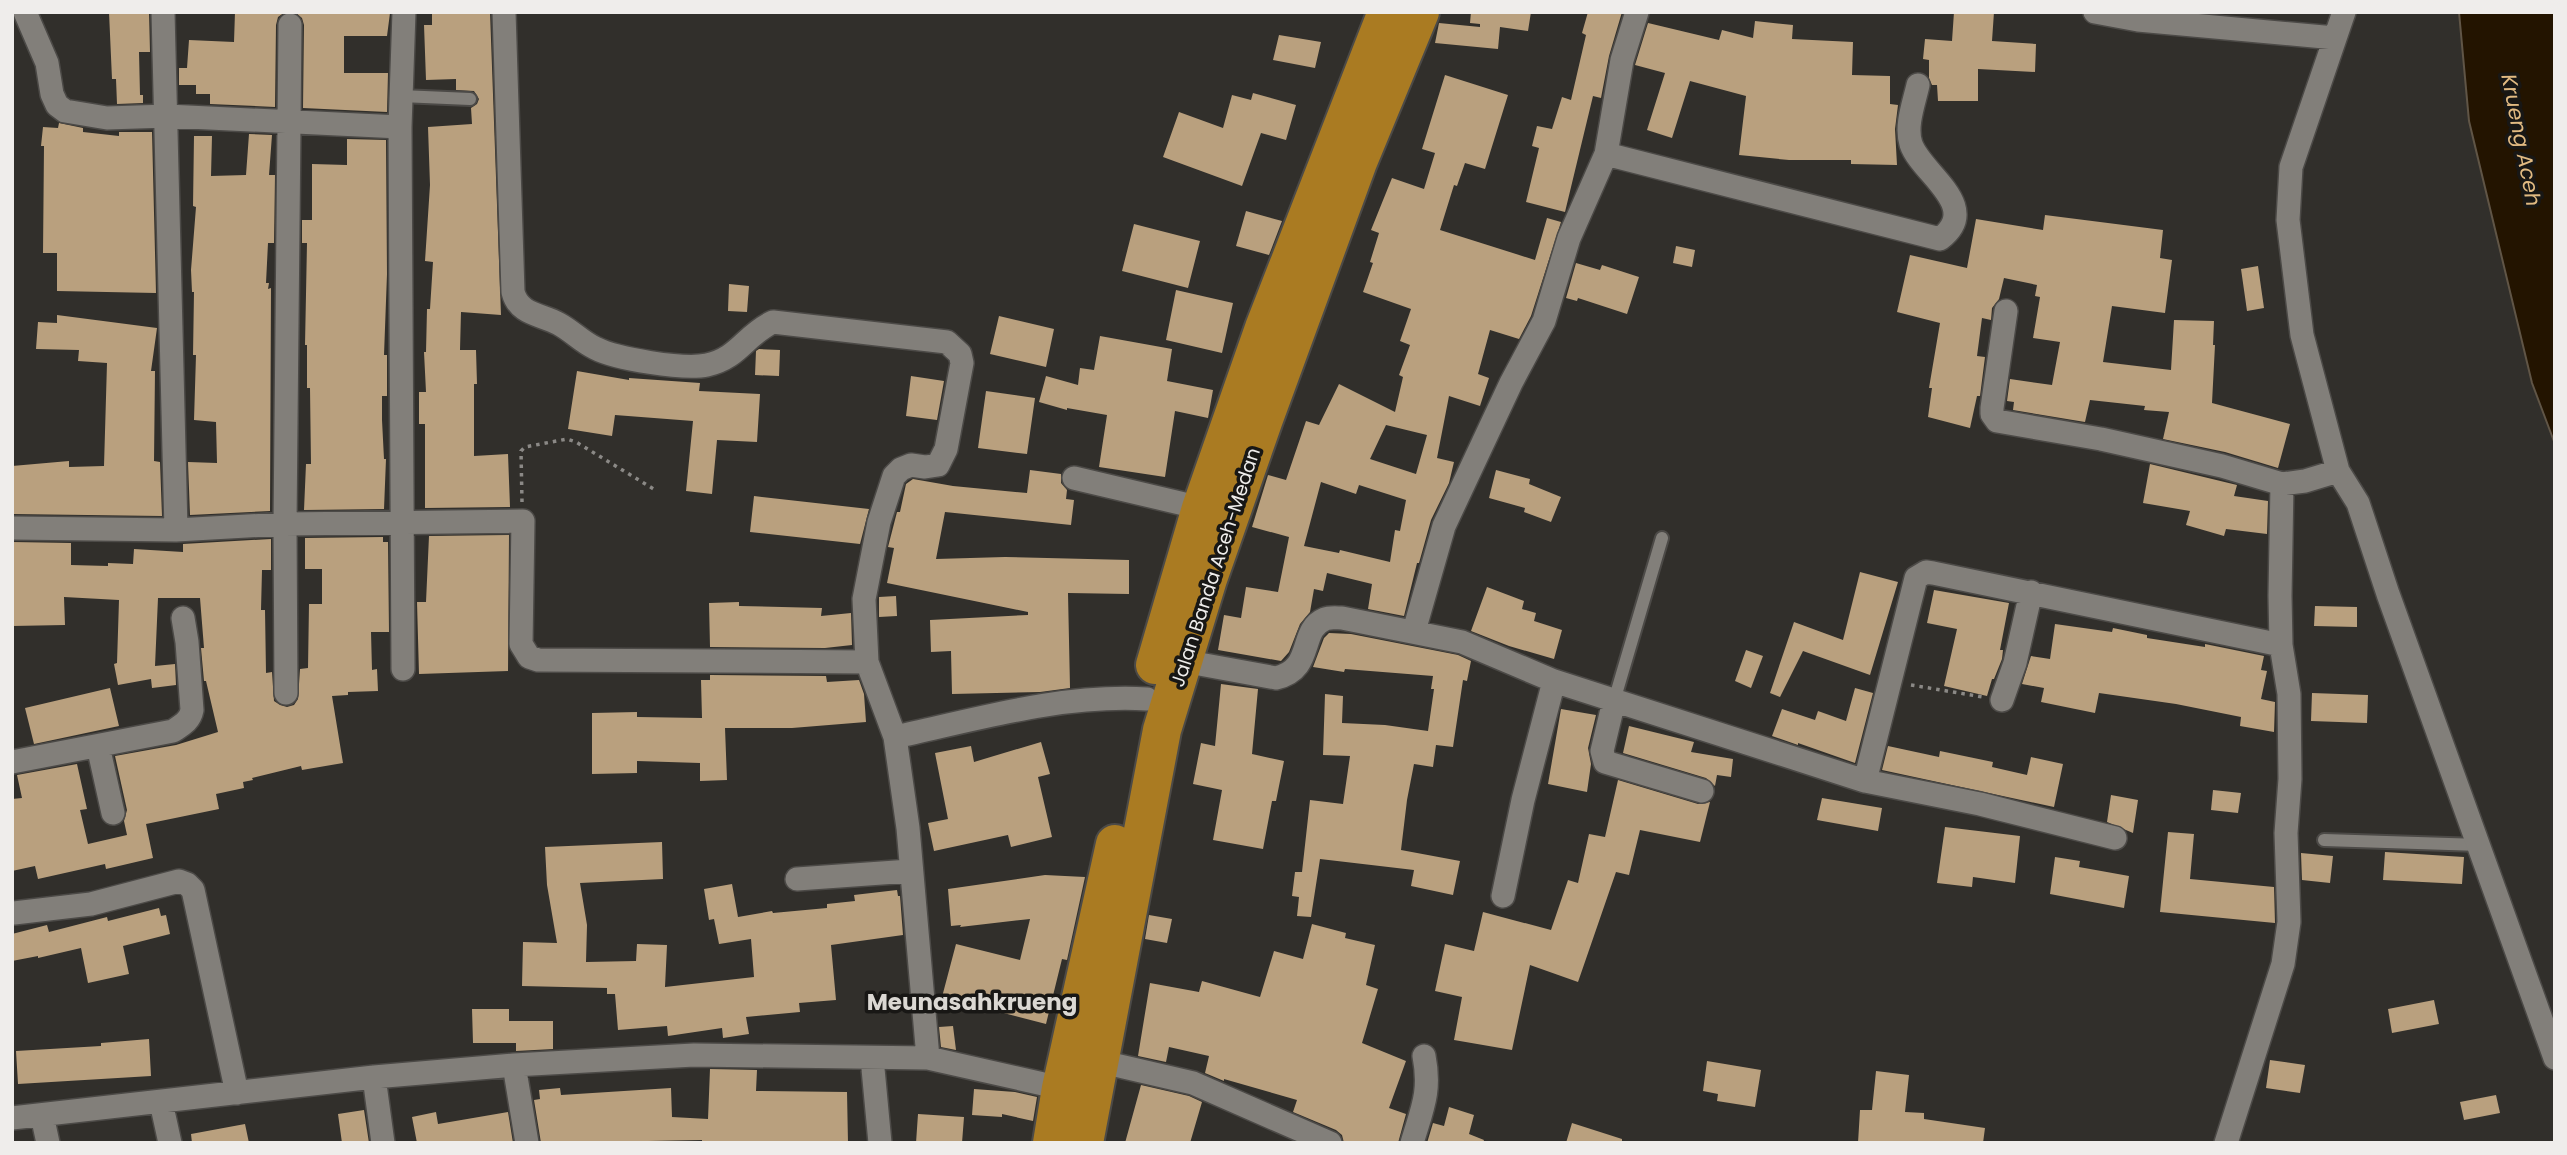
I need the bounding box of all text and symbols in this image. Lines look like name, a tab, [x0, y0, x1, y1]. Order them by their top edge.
water label: Krueng Aceh	[2494, 71, 2549, 209]
street label: Jalan Banda Aceh-Medan	[1164, 444, 1267, 690]
district label: Meunasahkrueng	[867, 986, 1077, 1018]

